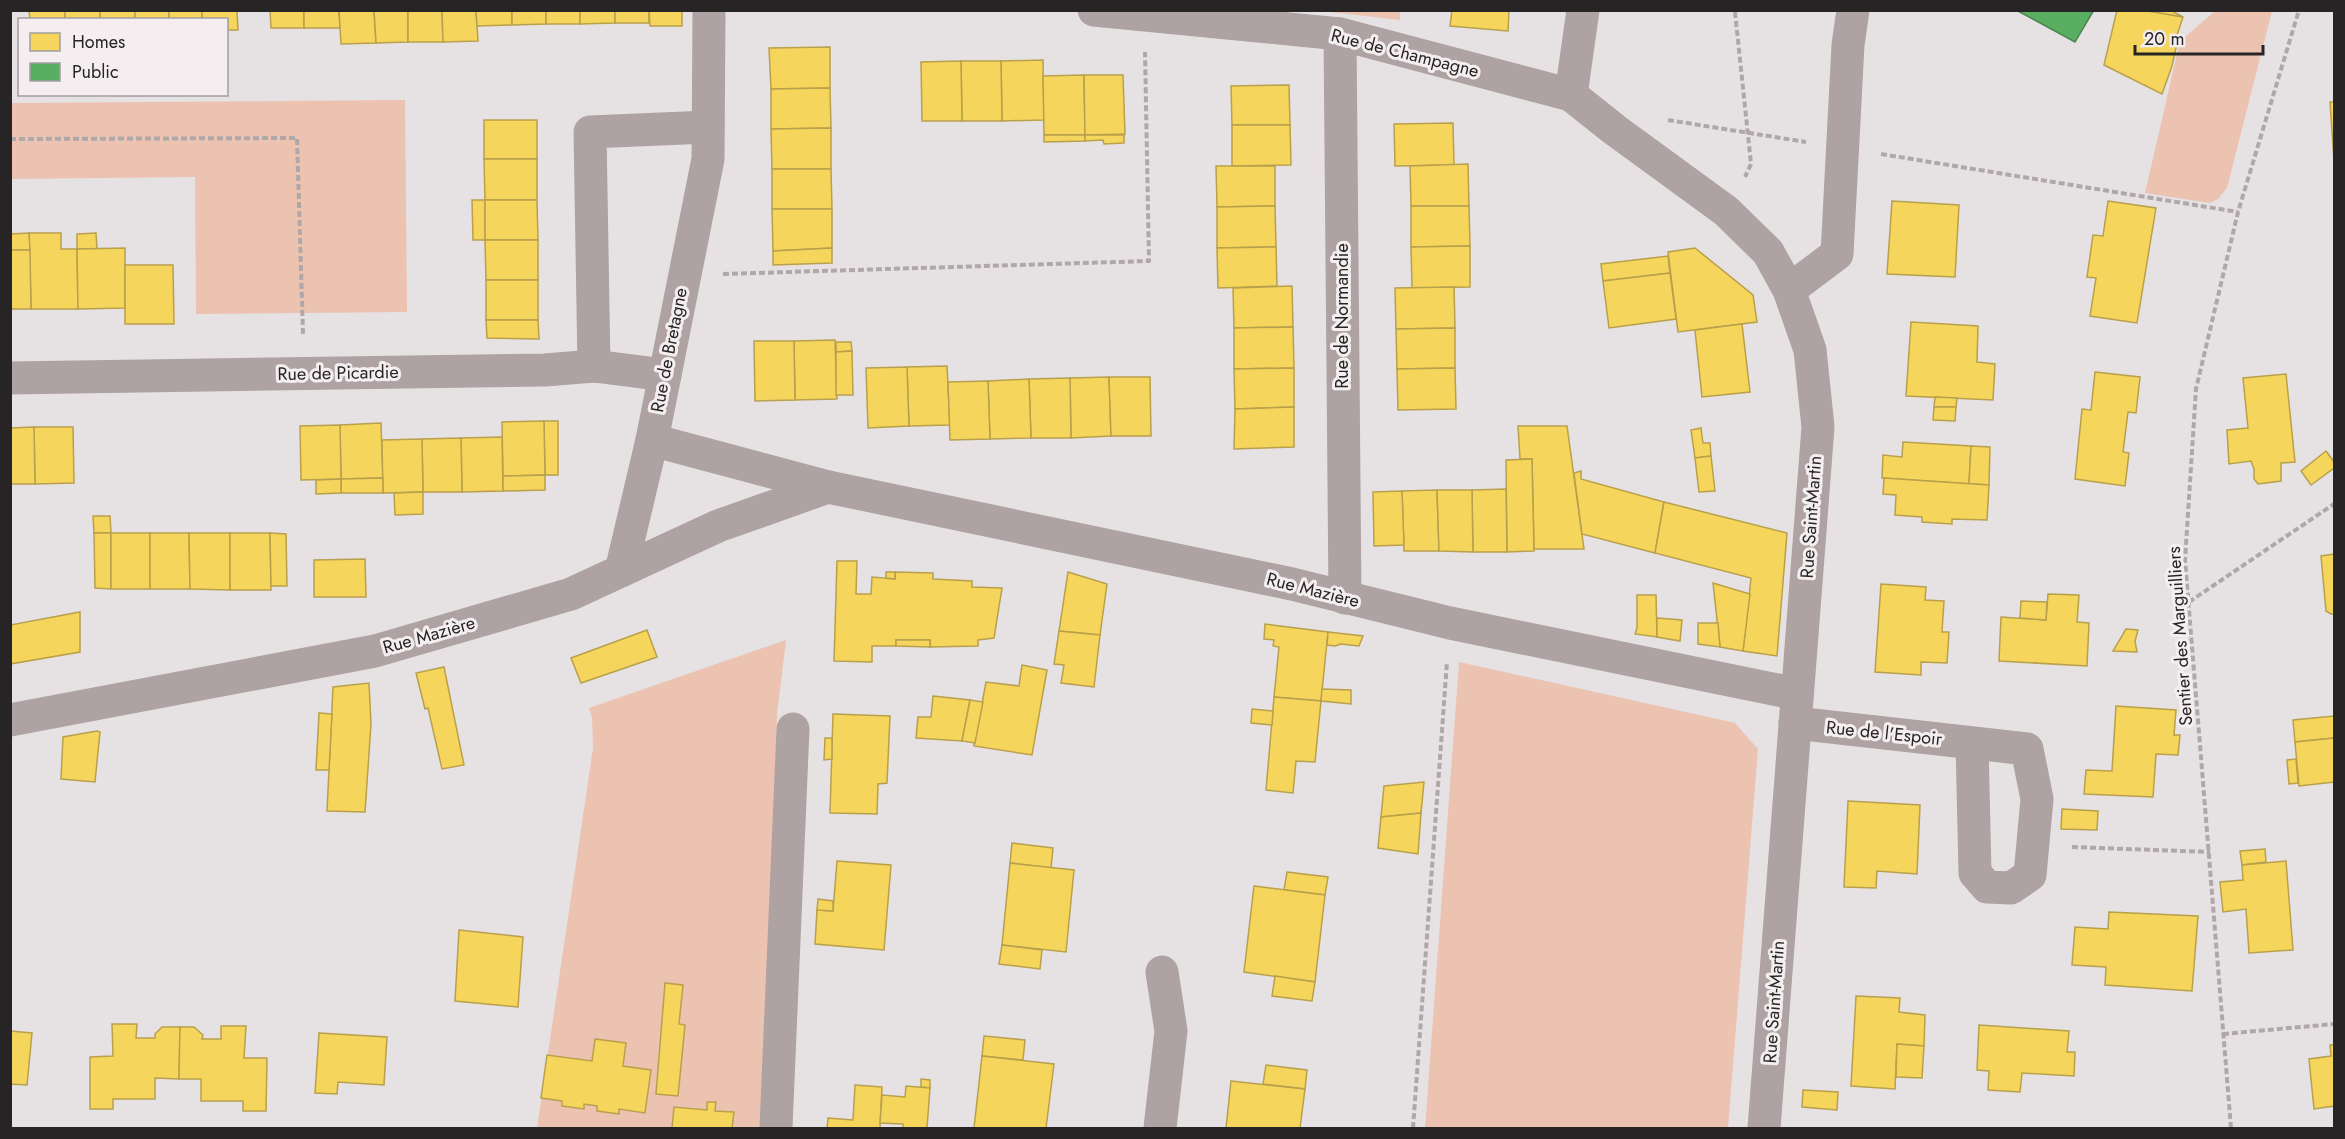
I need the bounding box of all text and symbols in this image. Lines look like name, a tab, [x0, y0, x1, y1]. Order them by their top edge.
legend	[18, 18, 228, 96]
scale bar	[2135, 18, 2262, 56]
street label: Rue de Champagne	[1328, 22, 1482, 84]
text: 20 m	[2144, 26, 2184, 52]
text: Homes	[72, 29, 125, 55]
text: Public	[72, 59, 119, 85]
street label: Rue de Normandie	[1329, 243, 1355, 389]
street label: Rue de Bretagne	[644, 286, 694, 414]
street label: Rue de Picardie	[277, 359, 399, 387]
street label: Rue Saint-Martin	[1794, 455, 1828, 579]
street label: Sentier des Marguilliers	[2161, 545, 2199, 727]
street label: Rue Mazière	[1264, 566, 1362, 614]
street label: Rue Mazière	[380, 609, 478, 661]
street label: Rue de l'Espoir	[1825, 714, 1944, 752]
street label: Rue Saint-Martin	[1757, 940, 1791, 1064]

